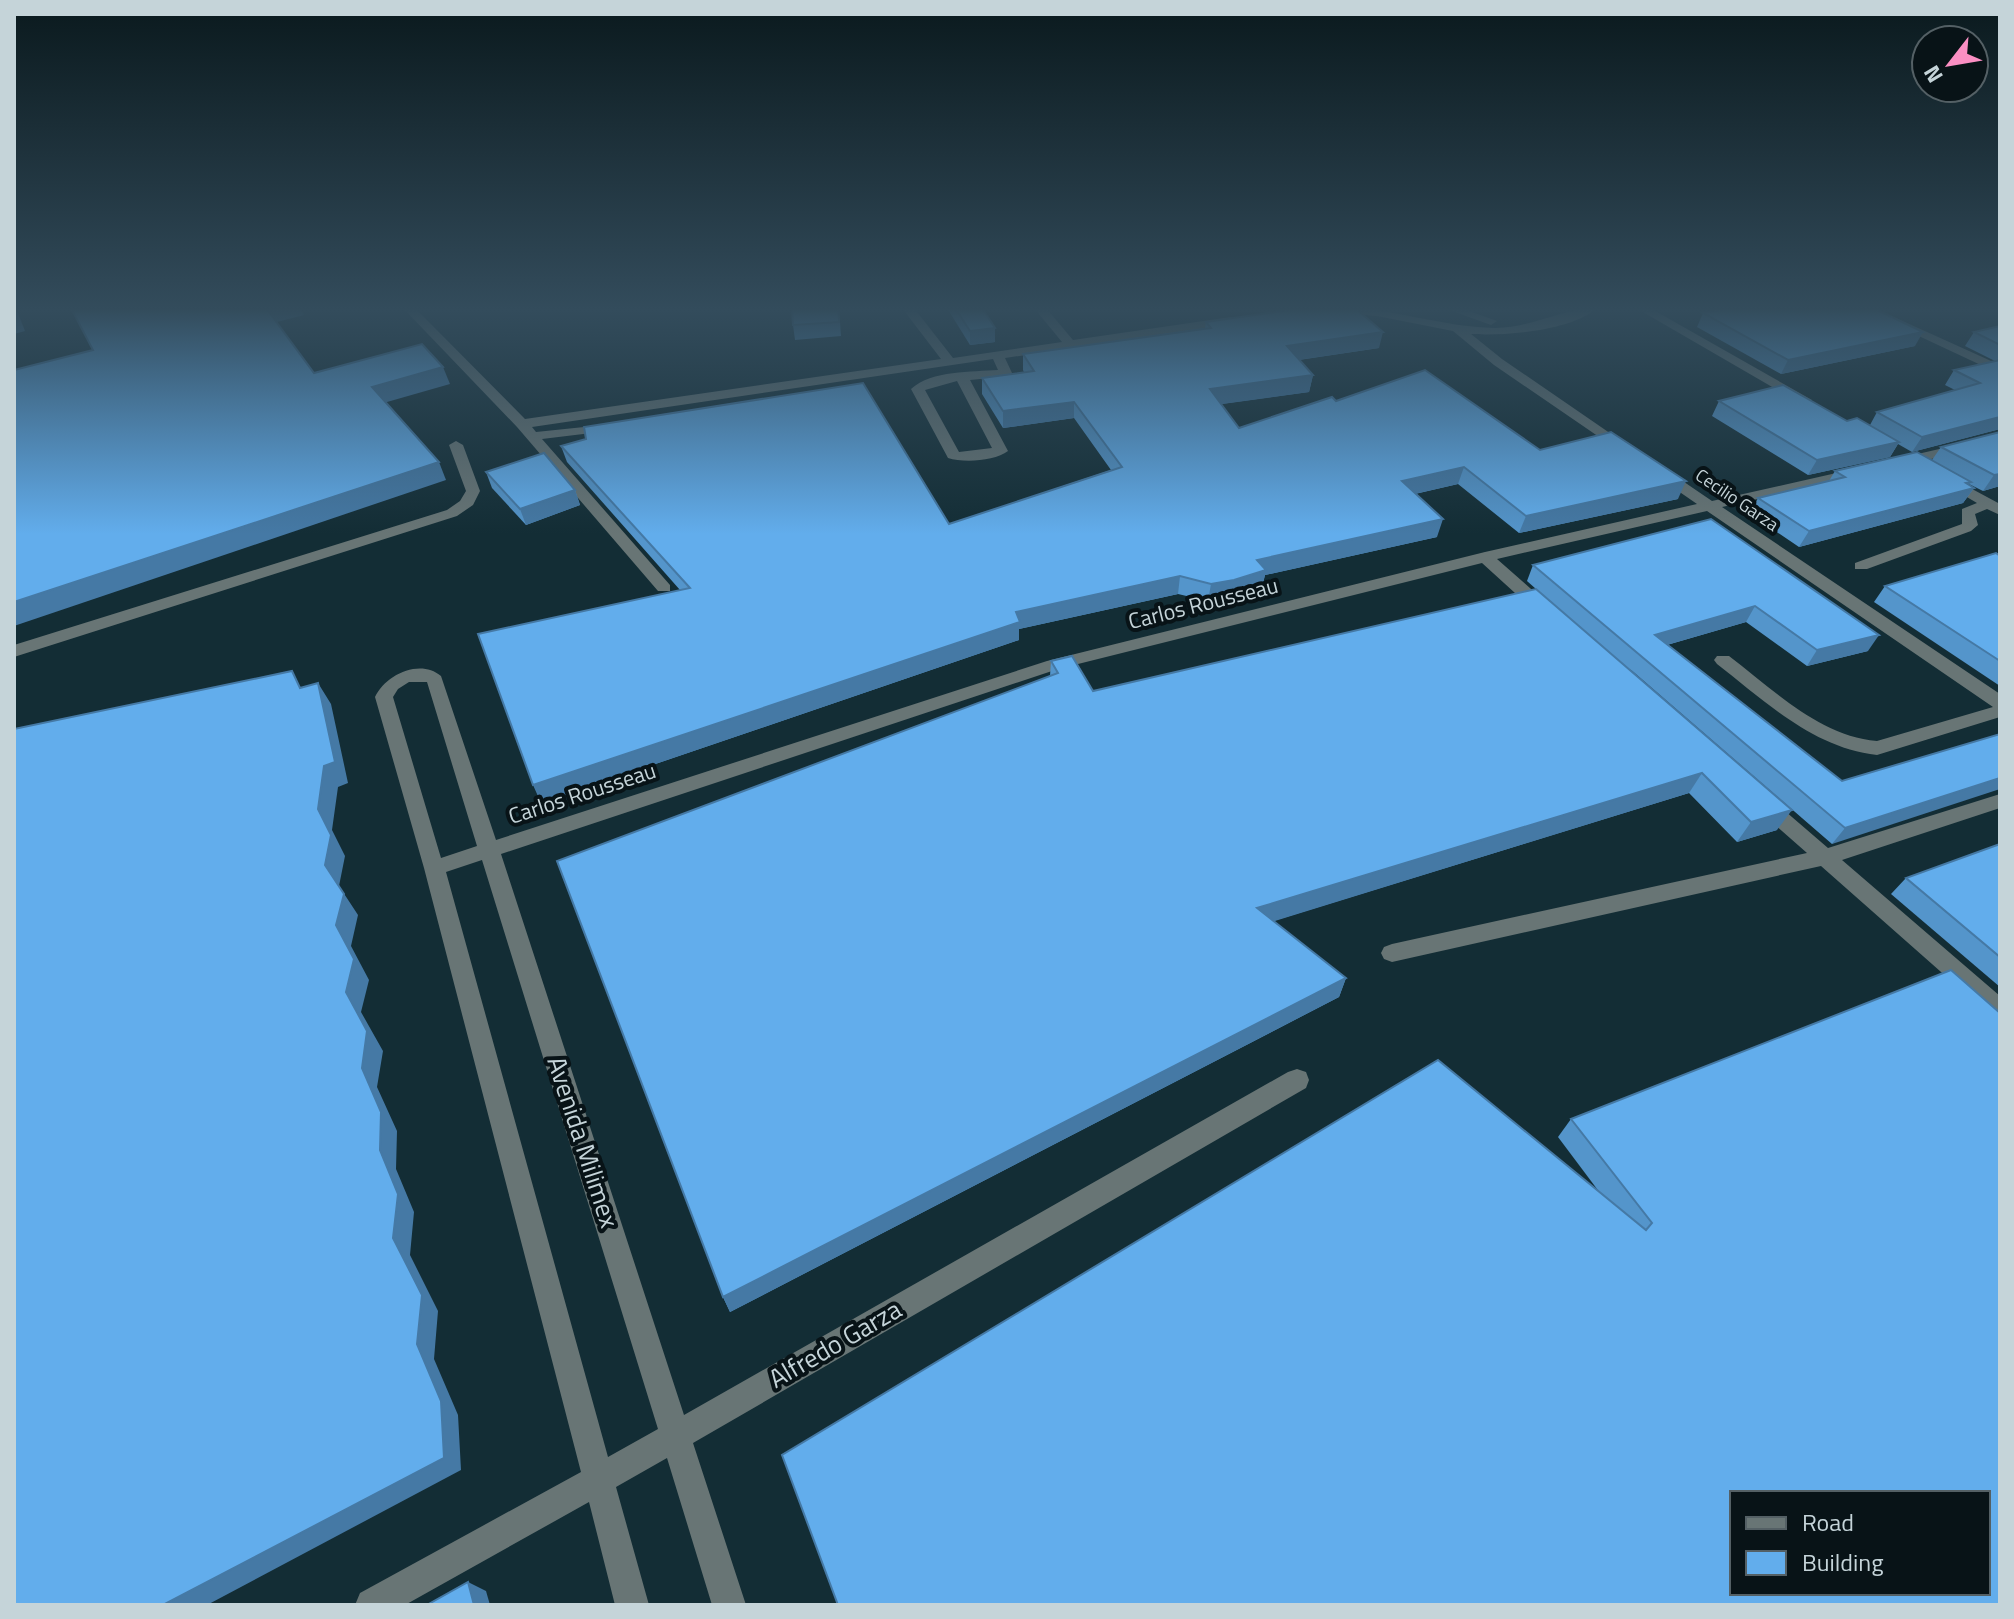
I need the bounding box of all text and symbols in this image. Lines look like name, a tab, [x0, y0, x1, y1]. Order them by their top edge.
north arrow	[1910, 24, 1990, 104]
text: N	[1914, 59, 1951, 90]
street label: Cecilio Garza	[1690, 462, 1784, 538]
street label: Carlos Rousseau	[1125, 568, 1281, 638]
street label: Carlos Rousseau	[504, 753, 660, 833]
street label: Avenida Milimex	[537, 1051, 630, 1233]
street label: Alfredo Garza	[761, 1290, 909, 1397]
legend	[1730, 1491, 1990, 1595]
text: Road	[1802, 1504, 1854, 1540]
text: Building	[1802, 1544, 1884, 1580]

